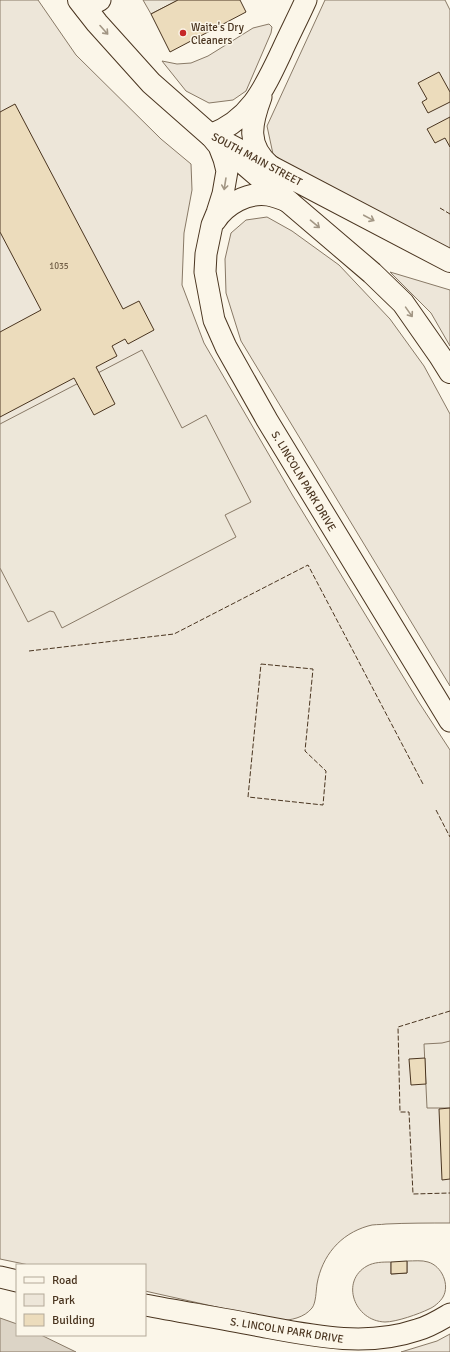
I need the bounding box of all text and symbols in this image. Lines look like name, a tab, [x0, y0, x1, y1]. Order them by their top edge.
place label: Waite's Dry Cleaners	[191, 21, 245, 47]
one-way arrow	[99, 25, 108, 35]
marker: Waite's Dry Cleaners	[178, 28, 188, 38]
street label: SOUTH MAIN STREET	[209, 130, 305, 189]
one-way arrow	[221, 177, 229, 190]
one-way arrow	[363, 215, 375, 222]
one-way arrow	[310, 219, 320, 228]
house number: 1035	[49, 261, 69, 272]
one-way arrow	[405, 307, 413, 318]
street label: S. LINCOLN PARK DRIVE	[269, 429, 339, 534]
legend	[16, 1264, 146, 1336]
text: Road	[52, 1273, 78, 1288]
text: Park	[52, 1293, 75, 1308]
text: Building	[52, 1313, 95, 1328]
street label: S. LINCOLN PARK DRIVE	[229, 1315, 344, 1346]

